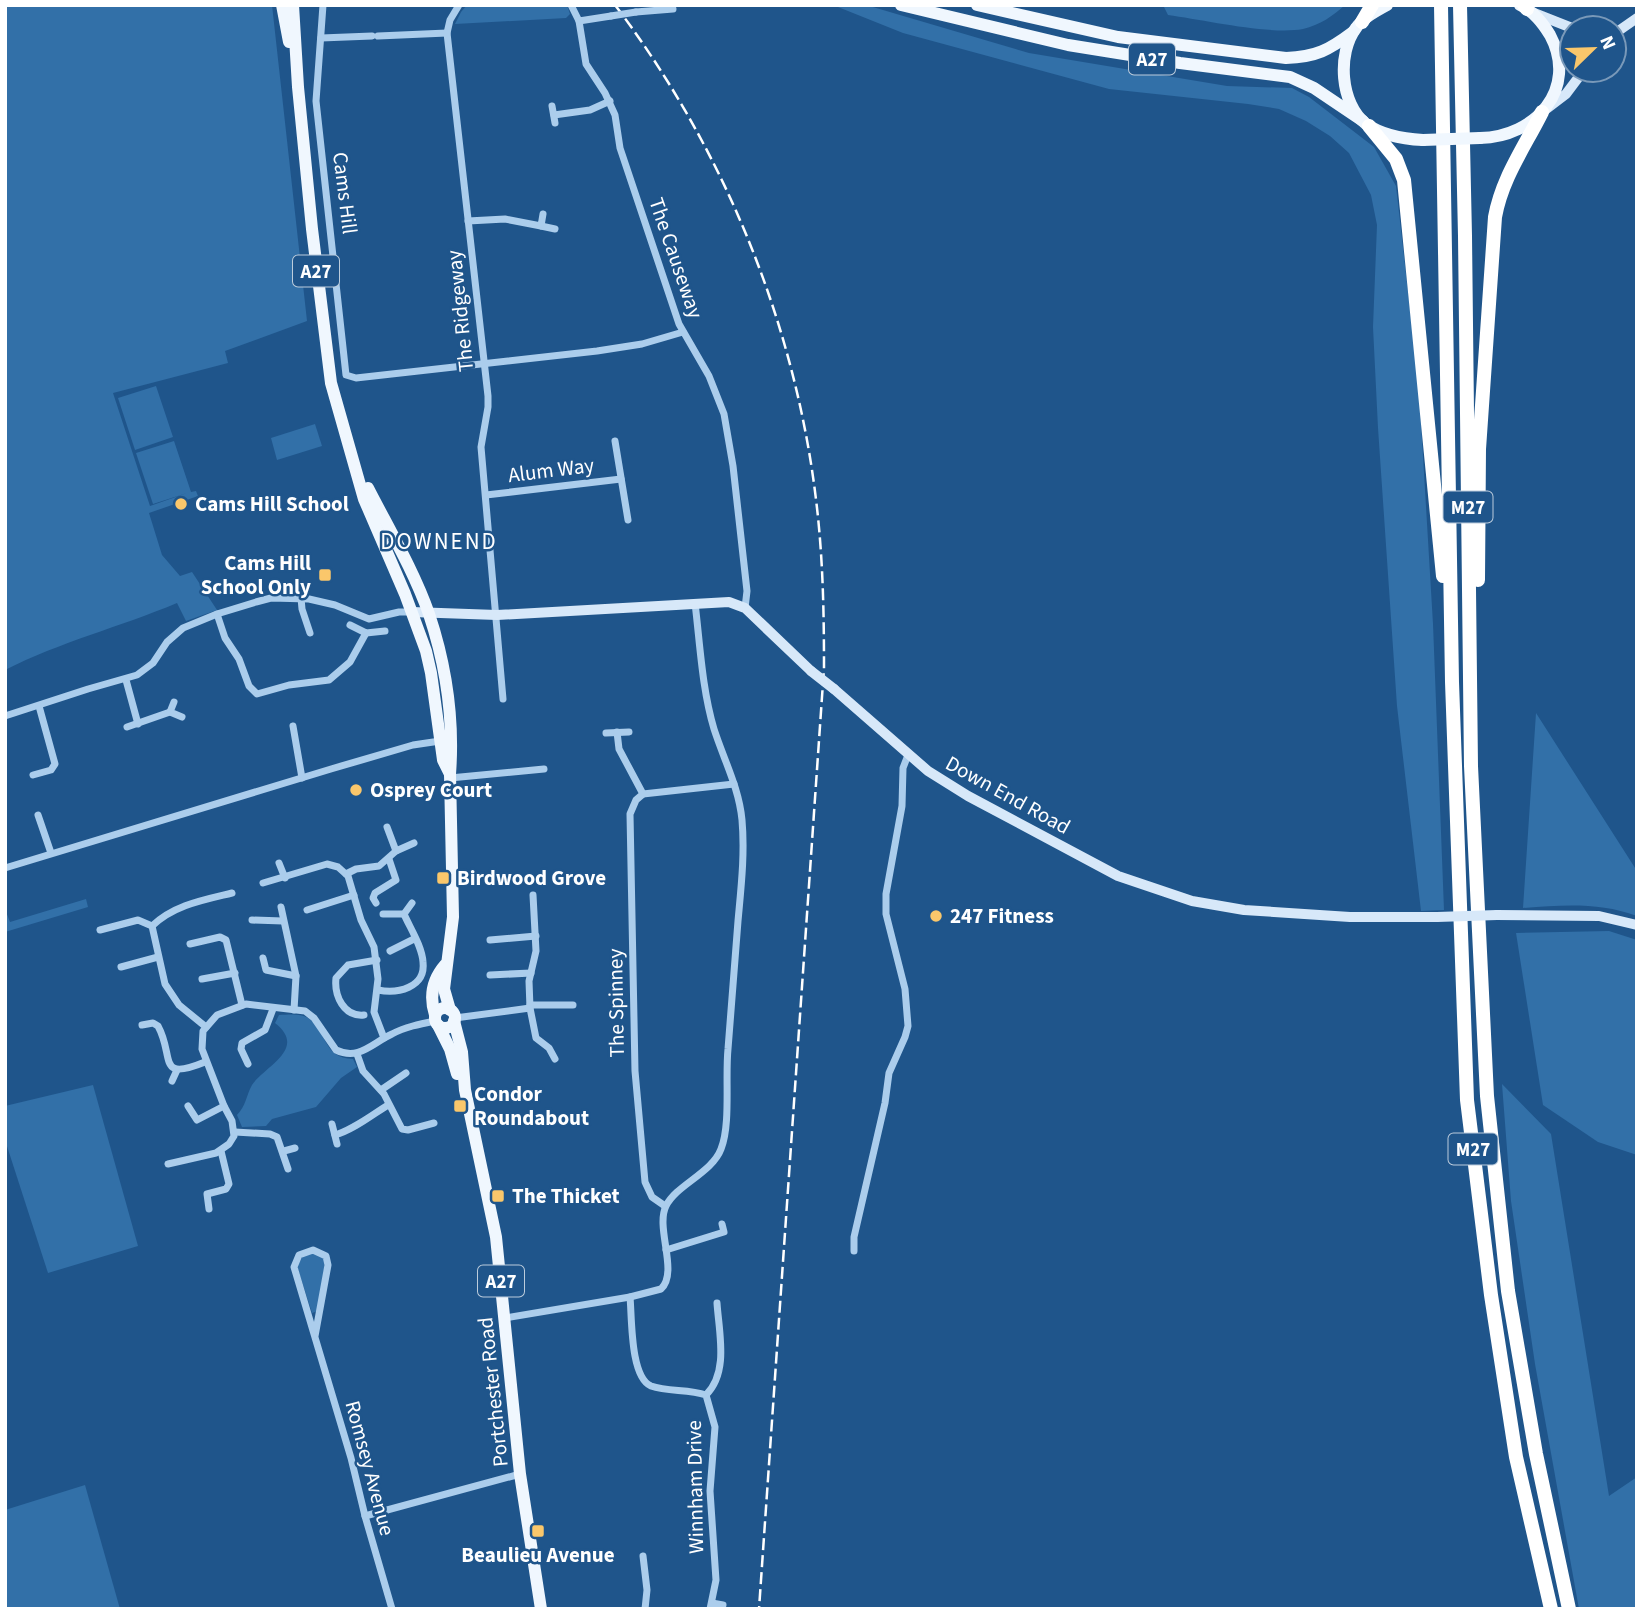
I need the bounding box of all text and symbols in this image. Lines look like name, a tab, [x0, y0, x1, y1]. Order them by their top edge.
north arrow	[1558, 14, 1628, 84]
text: N	[1592, 32, 1622, 54]
road number: A27	[1129, 44, 1175, 74]
street label: Cams Hill	[325, 150, 365, 236]
street label: The Causeway	[641, 194, 711, 323]
street label: The Ridgeway	[439, 248, 481, 373]
road number: A27	[293, 256, 339, 286]
street label: Alum Way	[506, 450, 596, 490]
place label: Cams Hill School	[195, 489, 349, 519]
road number: M27	[1444, 492, 1492, 522]
marker: Cams Hill School	[173, 496, 189, 512]
district label: DOWNEND	[380, 525, 498, 558]
place label: Cams Hill School Only	[201, 548, 311, 602]
marker: Cams Hill School Only	[317, 567, 333, 583]
street label: Down End Road	[940, 748, 1076, 842]
place label: Osprey Court	[370, 775, 492, 805]
marker: Osprey Court	[348, 782, 364, 798]
place label: Birdwood Grove	[457, 863, 606, 893]
marker: Birdwood Grove	[435, 870, 451, 886]
place label: 247 Fitness	[950, 901, 1054, 931]
marker: 247 Fitness	[928, 908, 944, 924]
street label: The Spinney	[600, 948, 632, 1058]
place label: Condor Roundabout	[474, 1079, 589, 1133]
marker: Condor Roundabout	[452, 1098, 468, 1114]
road number: M27	[1448, 1134, 1498, 1164]
place label: The Thicket	[512, 1181, 620, 1211]
marker: The Thicket	[490, 1188, 506, 1204]
road number: A27	[478, 1266, 524, 1296]
street label: Portchester Road	[470, 1316, 516, 1468]
street label: Romsey Avenue	[338, 1397, 402, 1539]
street label: Winnham Drive	[679, 1420, 711, 1554]
marker: Beaulieu Avenue	[530, 1523, 546, 1539]
place label: Beaulieu Avenue	[461, 1540, 615, 1570]

